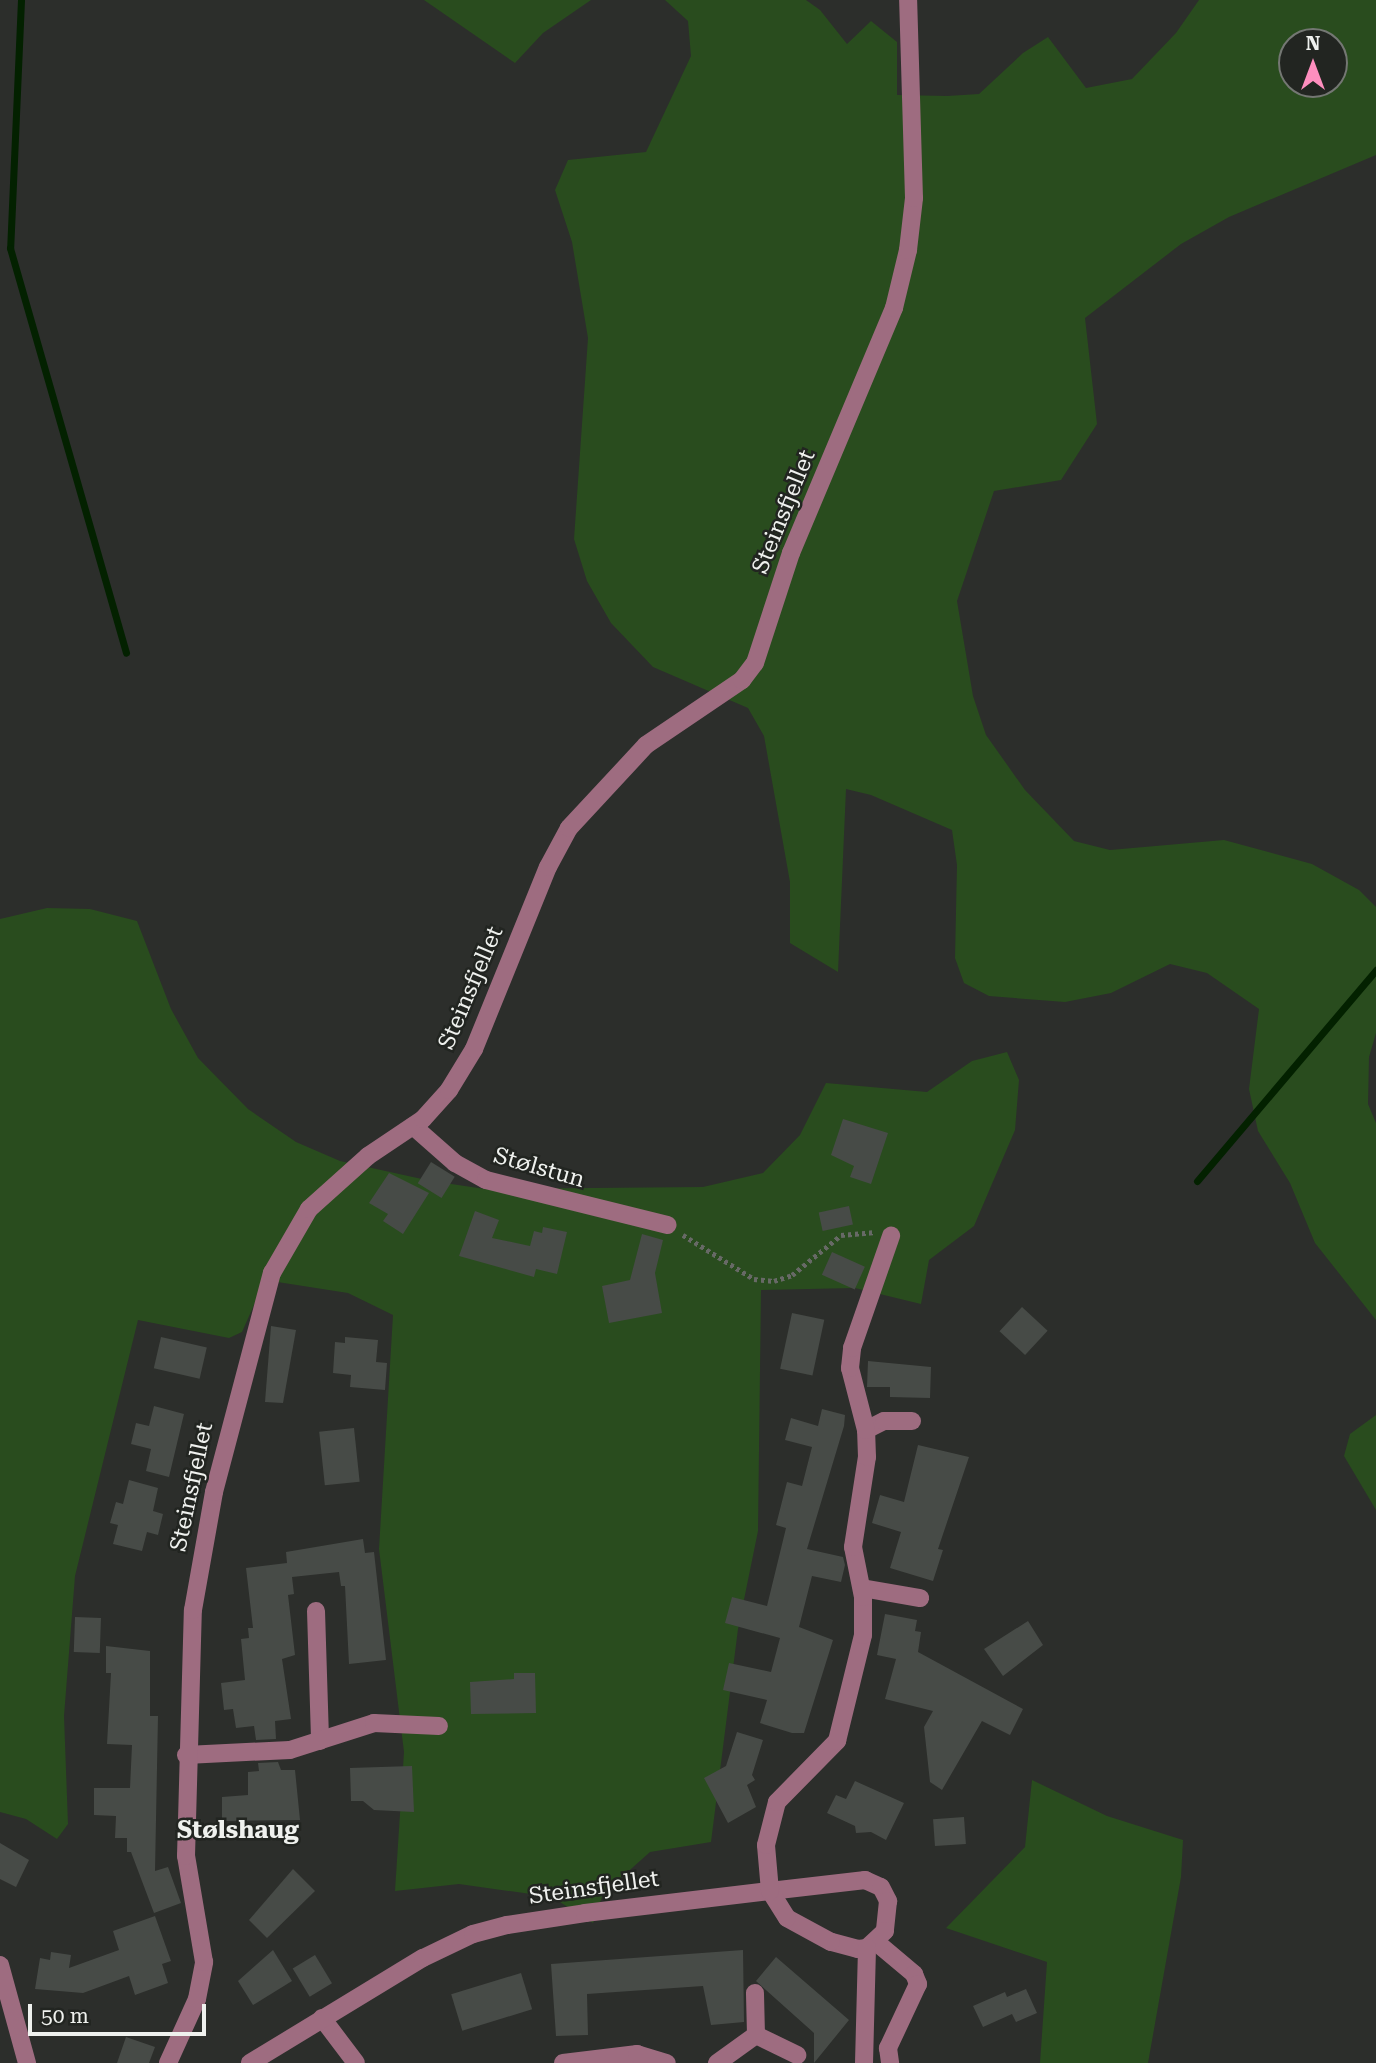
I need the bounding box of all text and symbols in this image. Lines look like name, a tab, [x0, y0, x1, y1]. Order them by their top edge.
north arrow	[1278, 28, 1348, 98]
text: N	[1306, 32, 1320, 55]
street label: Steinsfjellet	[747, 446, 821, 578]
street label: Steinsfjellet	[433, 922, 509, 1054]
street label: Stølstun	[490, 1142, 588, 1194]
street label: Steinsfjellet	[165, 1420, 219, 1554]
district label: Stølshaug	[177, 1817, 299, 1845]
street label: Steinsfjellet	[527, 1865, 661, 1911]
scale bar	[32, 1990, 210, 2034]
text: 50 m	[41, 2004, 89, 2028]

